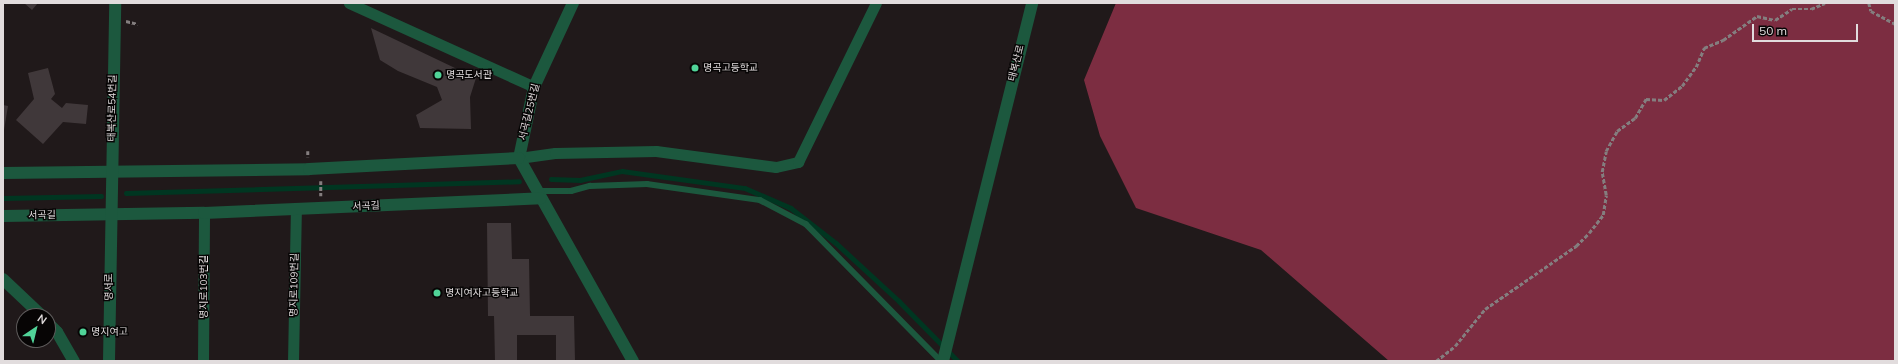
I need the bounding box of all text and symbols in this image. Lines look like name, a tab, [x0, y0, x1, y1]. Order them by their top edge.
scale bar	[1754, 16, 1860, 42]
text: 50 m	[1759, 23, 1787, 38]
street label: 태복산로	[1006, 44, 1026, 82]
place label: 명곡고등학교	[703, 62, 758, 74]
marker: 명곡고등학교	[690, 63, 700, 73]
place label: 명곡도서관	[446, 69, 492, 81]
marker: 명곡도서관	[433, 70, 443, 80]
street label: 태복산로54번길	[105, 74, 119, 142]
street label: 서곡길25번길	[516, 82, 542, 142]
street label: 서곡길	[352, 199, 380, 213]
street label: 서곡길	[28, 209, 56, 221]
street label: 명지로109번길	[287, 253, 301, 317]
street label: 명지로103번길	[198, 255, 210, 319]
street label: 명서로	[103, 273, 115, 301]
place label: 명지여자고등학교	[445, 287, 519, 299]
marker: 명지여자고등학교	[432, 288, 442, 298]
north arrow	[16, 308, 56, 348]
text: N	[35, 311, 50, 327]
place label: 명지여고	[91, 326, 128, 338]
marker: 명지여고	[78, 327, 88, 337]

